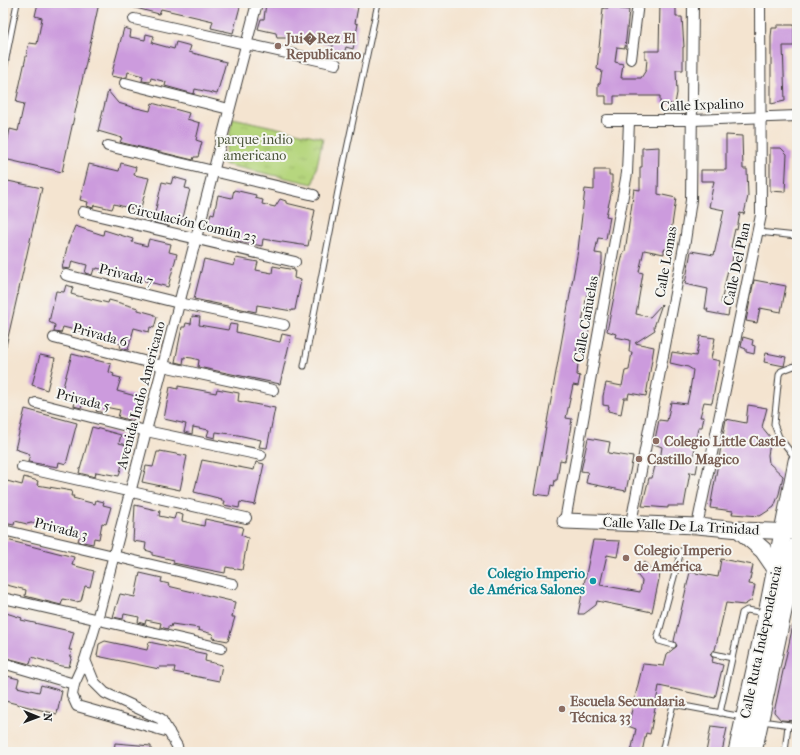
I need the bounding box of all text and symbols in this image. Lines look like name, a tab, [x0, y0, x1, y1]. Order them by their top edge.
place label: Jui�Rez El Republicano	[284, 30, 361, 63]
marker: Jui�Rez El Republicano	[273, 41, 283, 51]
street label: Calle Ixpalino	[660, 95, 744, 115]
park label: parque indio americano	[216, 131, 293, 164]
street label: Circulación Común 23	[126, 200, 258, 246]
street label: Calle Del Plan	[720, 221, 754, 307]
street label: Calle Lomas	[651, 225, 681, 299]
street label: Privada 7	[97, 260, 155, 290]
street label: Calle Cañuelas	[570, 274, 602, 364]
street label: Avenida Indio Americano	[113, 319, 169, 472]
street label: Privada 6	[71, 320, 130, 351]
street label: Privada 5	[54, 385, 112, 415]
place label: Colegio Little Castle	[664, 433, 786, 450]
marker: Colegio Little Castle	[651, 436, 661, 446]
place label: Castillo Magico	[647, 451, 739, 468]
marker: Castillo Magico	[634, 454, 644, 464]
street label: Calle Valle De La Trinidad	[602, 513, 760, 539]
street label: Privada 3	[33, 514, 89, 544]
place label: Colegio Imperio de América	[634, 542, 732, 575]
marker: Colegio Imperio de América	[621, 553, 631, 563]
street label: Calle Ruta Independencia	[736, 564, 786, 720]
place label: Colegio Imperio de América Salones	[470, 565, 586, 598]
marker: Colegio Imperio de América Salones	[588, 576, 598, 586]
place label: Escuela Secundaria Técnica 33	[569, 693, 685, 726]
north arrow	[18, 697, 58, 737]
marker: Escuela Secundaria Técnica 33	[557, 704, 567, 714]
text: N	[41, 713, 54, 722]

